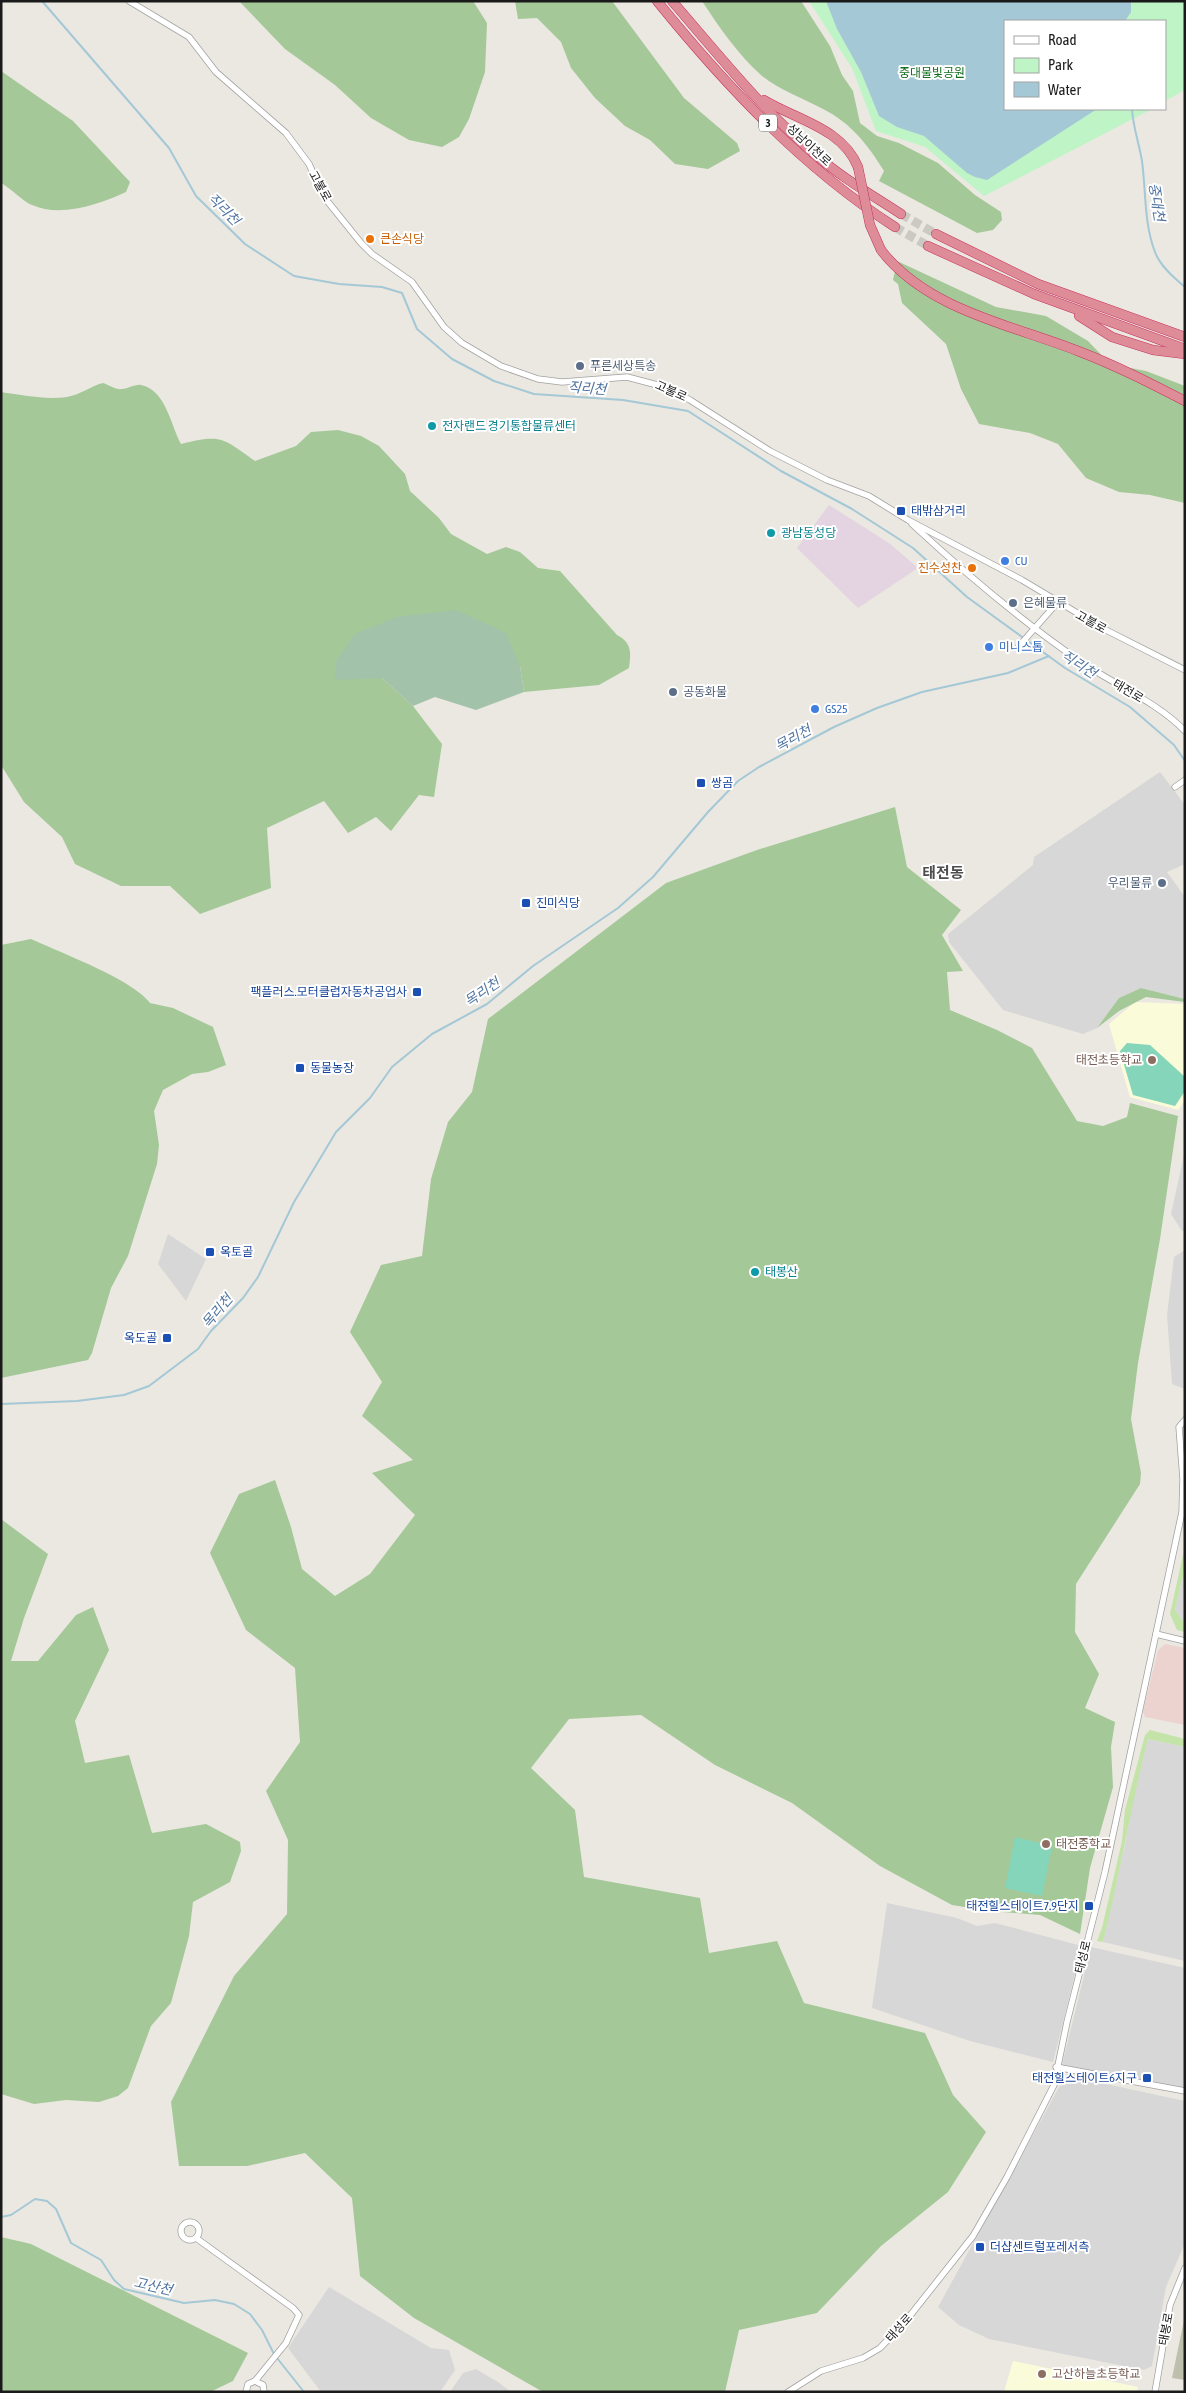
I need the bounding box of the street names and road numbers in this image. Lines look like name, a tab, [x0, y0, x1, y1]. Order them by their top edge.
road number: 3	[759, 115, 777, 132]
street label: 성남이천로	[784, 121, 834, 169]
street label: 고불로	[306, 168, 334, 204]
street label: 고불로	[653, 378, 689, 404]
street label: 고불로	[1073, 608, 1109, 636]
street label: 태전로	[1110, 676, 1146, 706]
street label: 태성로	[1072, 1939, 1094, 1975]
street label: 태성로	[883, 2311, 915, 2345]
street label: 태봉로	[1156, 2311, 1176, 2347]

